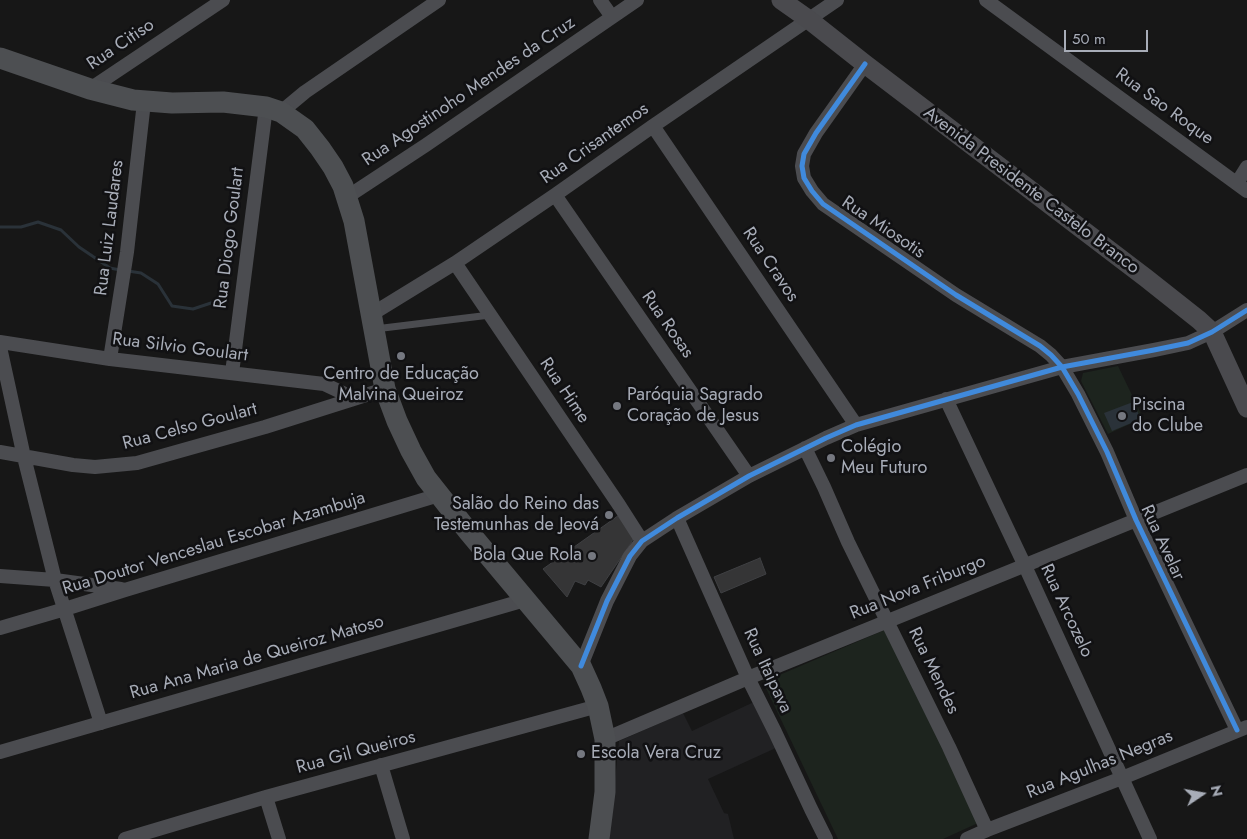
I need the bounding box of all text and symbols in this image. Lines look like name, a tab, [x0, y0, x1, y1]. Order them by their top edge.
street label: Rua Agostinoho Mendes da Cruz	[359, 13, 579, 171]
street label: Rua Citiso	[83, 15, 159, 75]
scale bar	[1067, 20, 1151, 52]
text: 50 m	[1072, 28, 1106, 50]
street label: Rua Sao Roque	[1111, 64, 1217, 150]
street label: Rua Crisantemos	[537, 99, 653, 189]
street label: Avenida Presidente Castelo Branco	[919, 103, 1143, 279]
street label: Rua Luiz Laudares	[91, 159, 129, 297]
street label: Rua Diogo Goulart	[211, 166, 249, 310]
street label: Rua Miosotis	[837, 192, 929, 264]
street label: Rua Cravos	[737, 224, 803, 306]
street label: Rua Rosas	[636, 287, 698, 363]
street label: Rua Silvio Goulart	[111, 329, 249, 367]
marker: Centro de Educação Malvina Queiroz	[395, 350, 407, 362]
street label: Rua Hime	[534, 354, 594, 428]
place label: Centro de Educação Malvina Queiroz	[323, 364, 479, 406]
place label: Paróquia Sagrado Coração de Jesus	[627, 385, 763, 428]
place label: Piscina do Clube	[1132, 395, 1203, 438]
street label: Rua Celso Goulart	[120, 399, 260, 455]
marker: Paróquia Sagrado Coração de Jesus	[611, 400, 623, 412]
marker: Piscina do Clube	[1116, 410, 1128, 422]
place label: Colégio Meu Futuro	[841, 437, 927, 479]
marker: Colégio Meu Futuro	[825, 452, 837, 464]
street label: Rua Doutor Venceslau Escobar Azambuja	[60, 488, 368, 600]
place label: Salão do Reino das Testemunhas de Jeová	[434, 494, 599, 536]
street label: Rua Avelar	[1135, 502, 1189, 584]
marker: Salão do Reino das Testemunhas de Jeová	[603, 509, 615, 521]
place label: Bola Que Rola	[473, 545, 582, 567]
marker: Bola Que Rola	[586, 550, 598, 562]
street label: Rua Nova Friburgo	[847, 551, 989, 625]
street label: Rua Arcozelo	[1035, 561, 1097, 661]
street label: Rua Ana Maria de Queiroz Matoso	[127, 611, 387, 705]
street label: Rua Mendes	[903, 624, 963, 718]
street label: Rua Itaipava	[738, 625, 796, 717]
street label: Rua Agulhas Negras	[1024, 726, 1176, 804]
street label: Rua Gil Queiros	[294, 727, 418, 779]
place label: Escola Vera Cruz	[591, 743, 721, 765]
marker: Escola Vera Cruz	[575, 748, 587, 760]
north arrow	[1177, 769, 1227, 819]
text: N	[1206, 783, 1228, 798]

